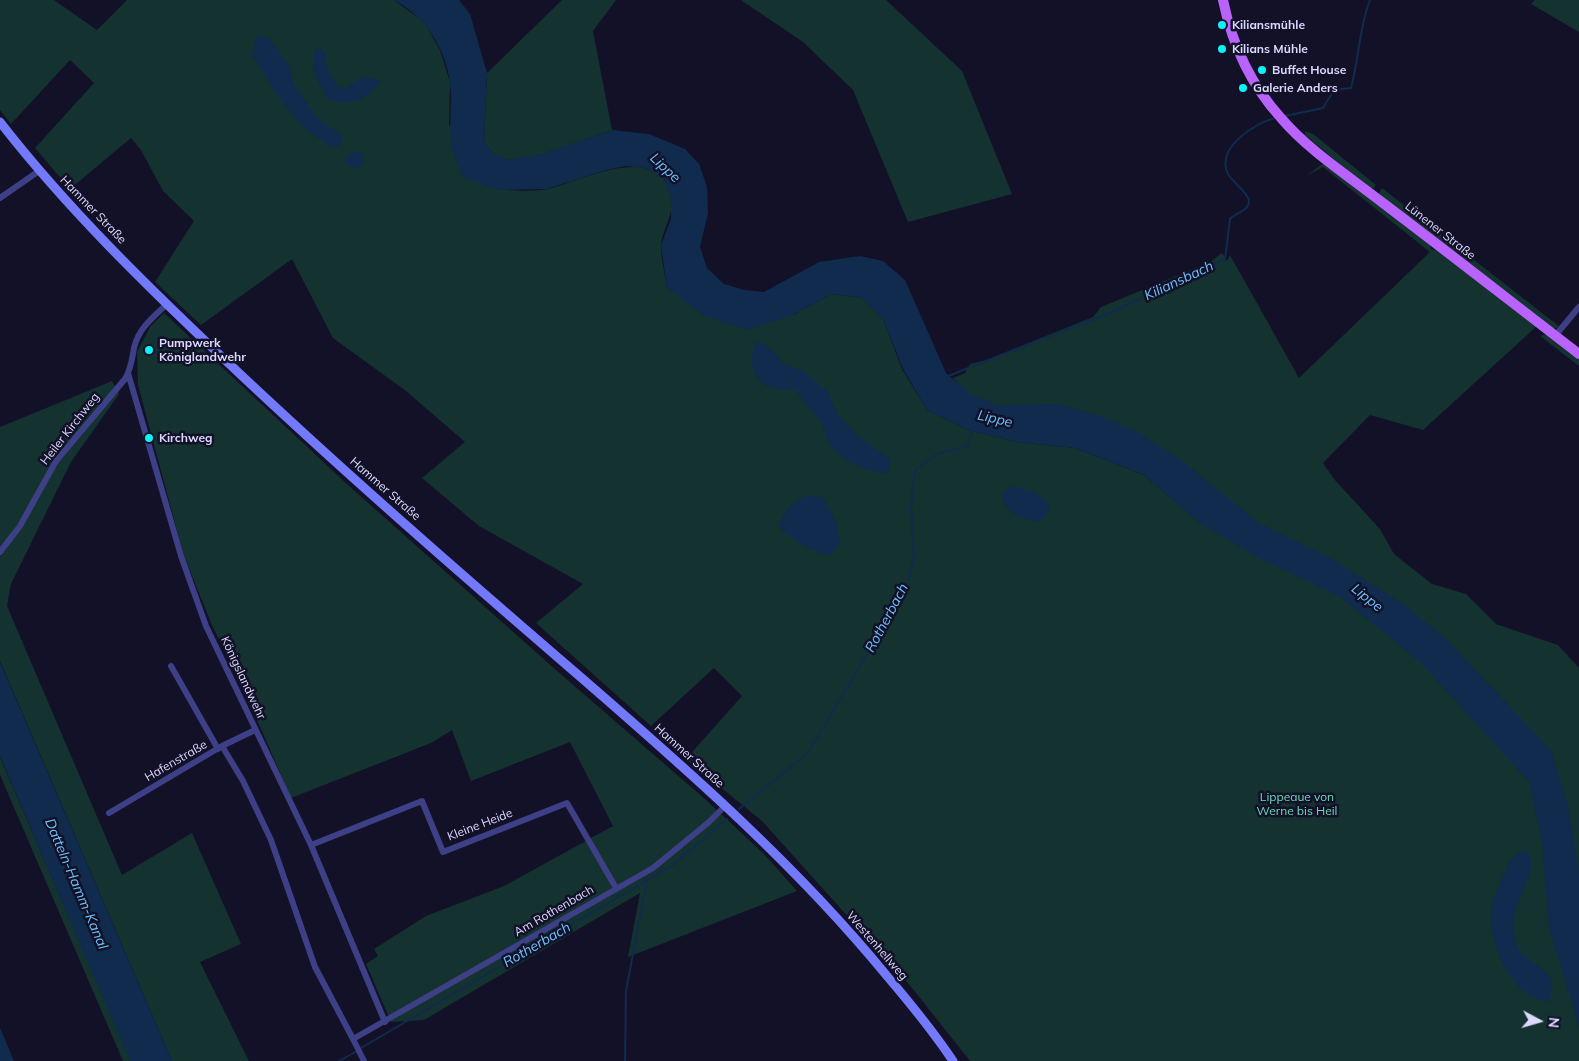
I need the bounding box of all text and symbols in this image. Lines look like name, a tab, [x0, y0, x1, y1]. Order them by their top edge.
place label: Kiliansmühle	[1232, 18, 1305, 32]
marker: Kiliansmühle	[1216, 19, 1228, 31]
place label: Kilians Mühle	[1232, 42, 1308, 56]
marker: Kilians Mühle	[1216, 43, 1228, 55]
place label: Buffet House	[1272, 63, 1346, 77]
marker: Buffet House	[1256, 64, 1268, 76]
place label: Galerie Anders	[1253, 81, 1338, 95]
marker: Galerie Anders	[1237, 82, 1249, 94]
water label: Lippe	[646, 150, 684, 186]
street label: Hammer Straße	[57, 173, 129, 247]
street label: Lünener Straße	[1402, 199, 1478, 263]
water label: Kiliansbach	[1142, 258, 1216, 304]
place label: Pumpwerk Königlandwehr	[159, 336, 246, 364]
marker: Pumpwerk Königlandwehr	[143, 344, 155, 356]
street label: Heiler Kirchweg	[37, 390, 103, 468]
water label: Lippe	[976, 407, 1014, 431]
place label: Kirchweg	[159, 431, 212, 445]
marker: Kirchweg	[143, 432, 155, 444]
street label: Hammer Straße	[347, 454, 423, 524]
water label: Lippe	[1348, 580, 1386, 616]
water label: Rotherbach	[862, 581, 912, 655]
street label: Königslandwehr	[217, 634, 269, 722]
street label: Hammer Straße	[651, 721, 727, 791]
street label: Hafenstraße	[142, 737, 210, 785]
park label: Lippeaue von Werne bis Heil	[1257, 790, 1337, 818]
street label: Kleine Heide	[445, 806, 515, 844]
water label: Datteln-Hamm-Kanal	[41, 816, 111, 952]
street label: Am Rothenbach	[512, 882, 596, 940]
street label: Westenhellweg	[843, 909, 911, 983]
water label: Rotherbach	[500, 919, 574, 971]
north arrow	[1514, 996, 1564, 1046]
text: N	[1544, 1016, 1563, 1029]

